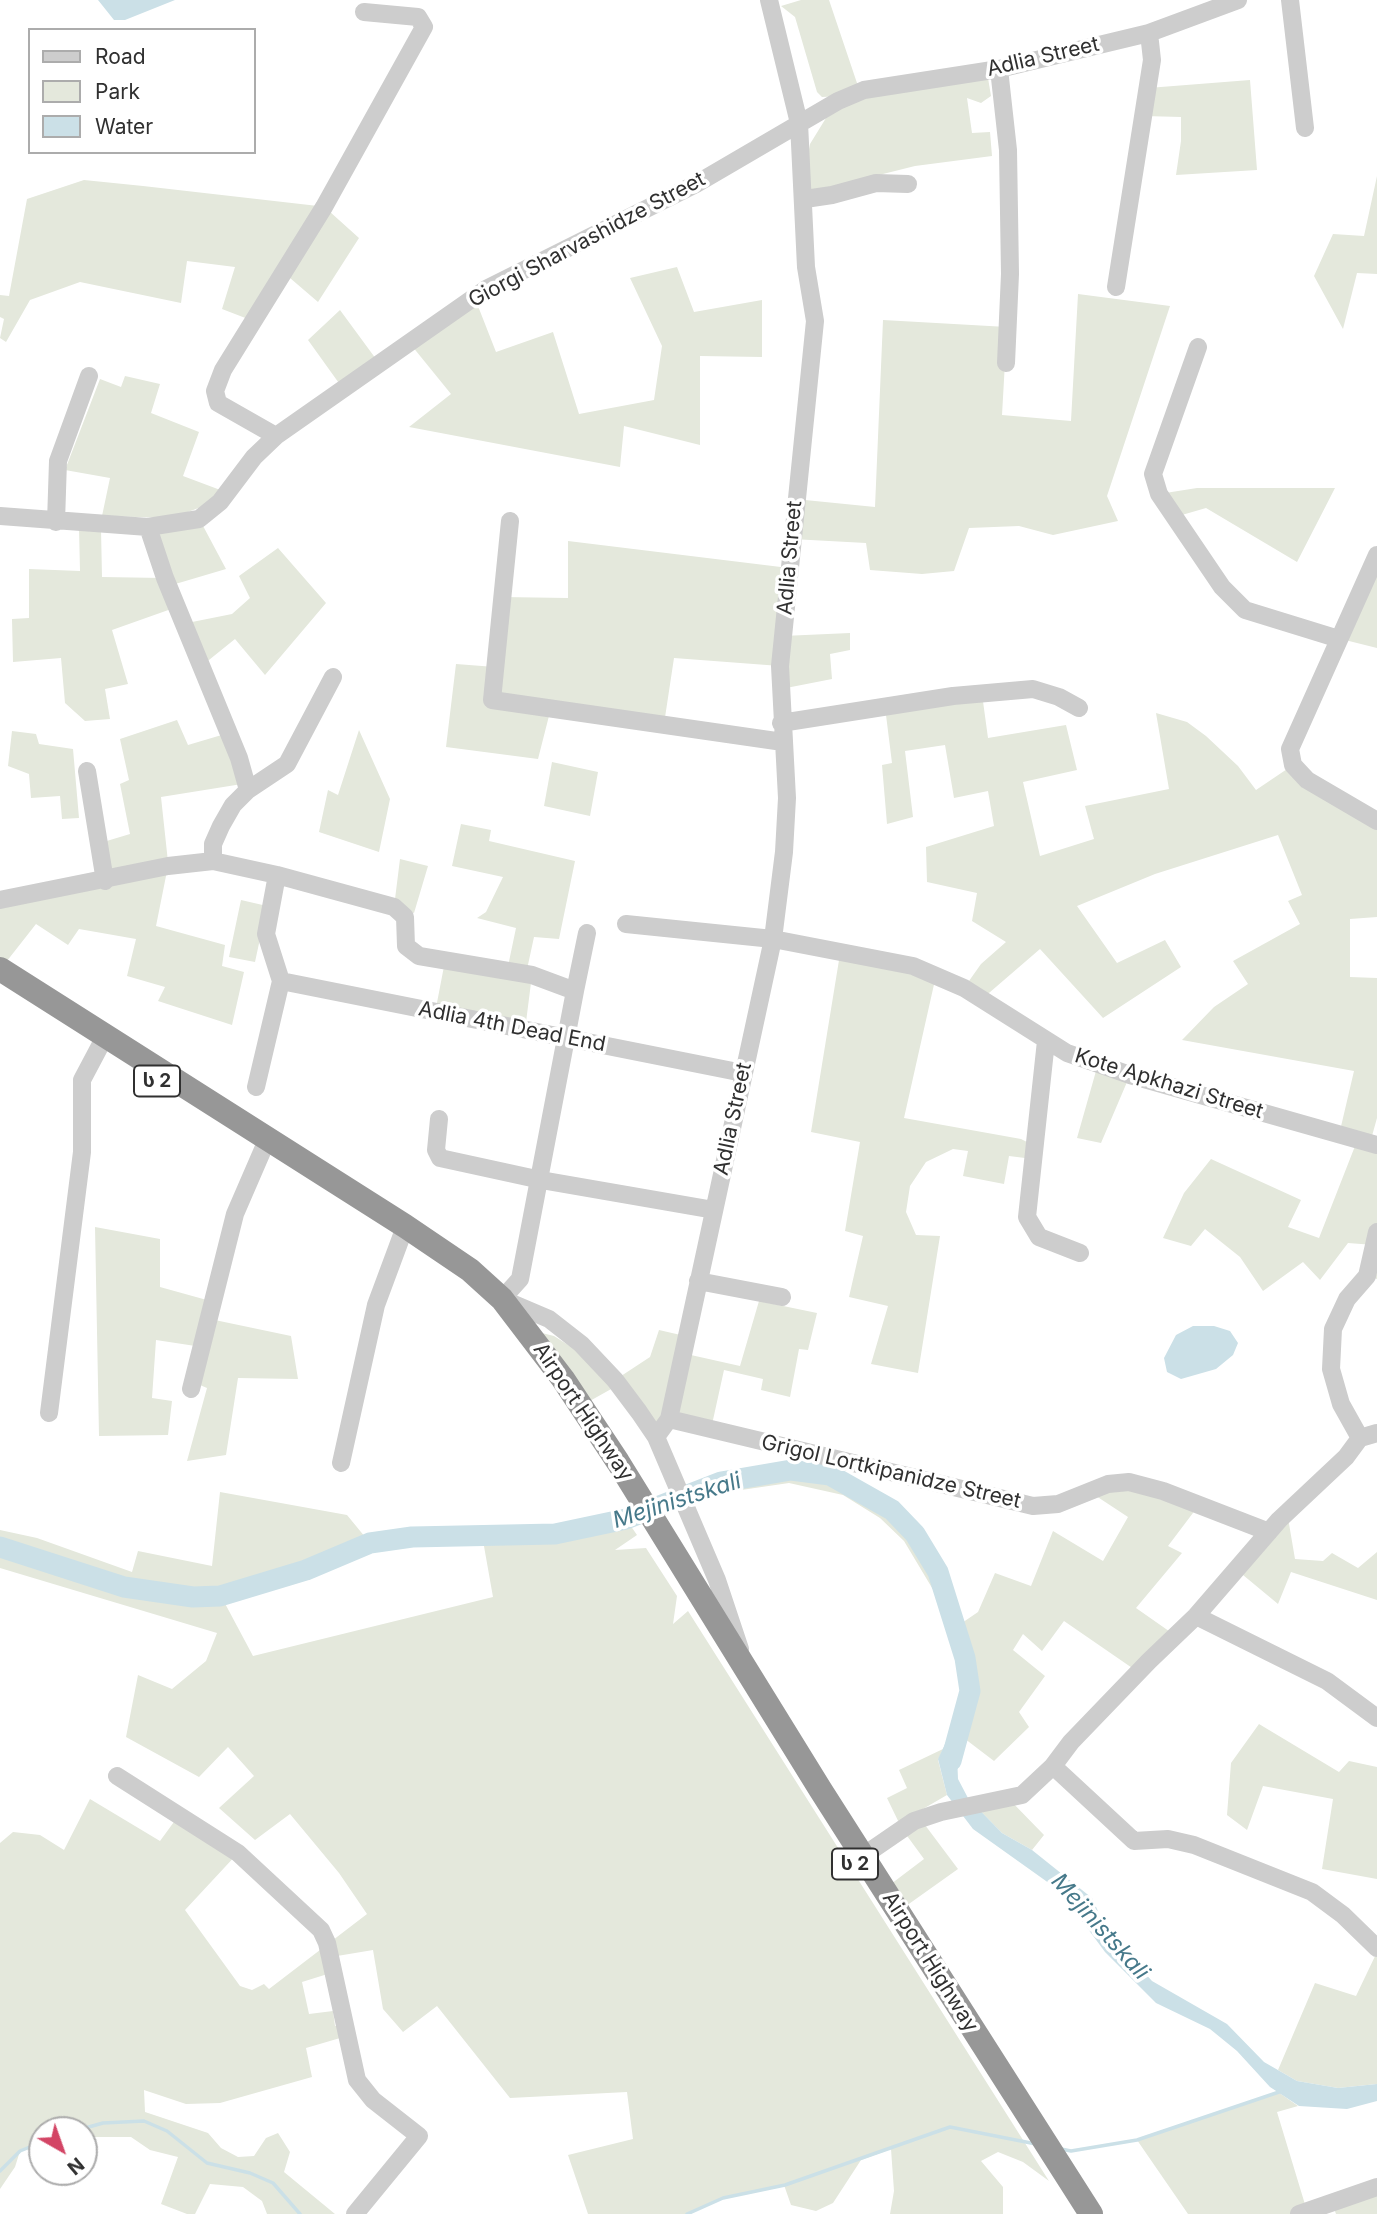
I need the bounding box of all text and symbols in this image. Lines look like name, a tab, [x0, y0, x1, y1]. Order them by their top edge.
legend	[28, 28, 256, 154]
street label: Adlia Street	[984, 32, 1102, 82]
text: Road	[95, 44, 146, 69]
text: Park	[95, 79, 140, 104]
text: Water	[95, 114, 153, 139]
street label: Giorgi Sharvashidze Street	[464, 167, 710, 313]
street label: Adlia Street	[772, 500, 808, 616]
street label: Adlia 4th Dead End	[416, 997, 608, 1057]
street label: Kote Apkhazi Street	[1072, 1043, 1266, 1125]
street label: Adlia Street	[709, 1060, 757, 1178]
road number: ს 2	[134, 1065, 180, 1096]
street label: Airport Highway	[528, 1338, 638, 1486]
street label: Grigol Lortkipanidze Street	[759, 1430, 1023, 1514]
water label: Mejinistskali	[609, 1467, 745, 1535]
road number: ს 2	[832, 1848, 878, 1880]
water label: Mejinistskali	[1045, 1868, 1155, 1986]
street label: Airport Highway	[877, 1887, 983, 2037]
north arrow	[28, 2116, 98, 2186]
text: N	[63, 2152, 88, 2179]

